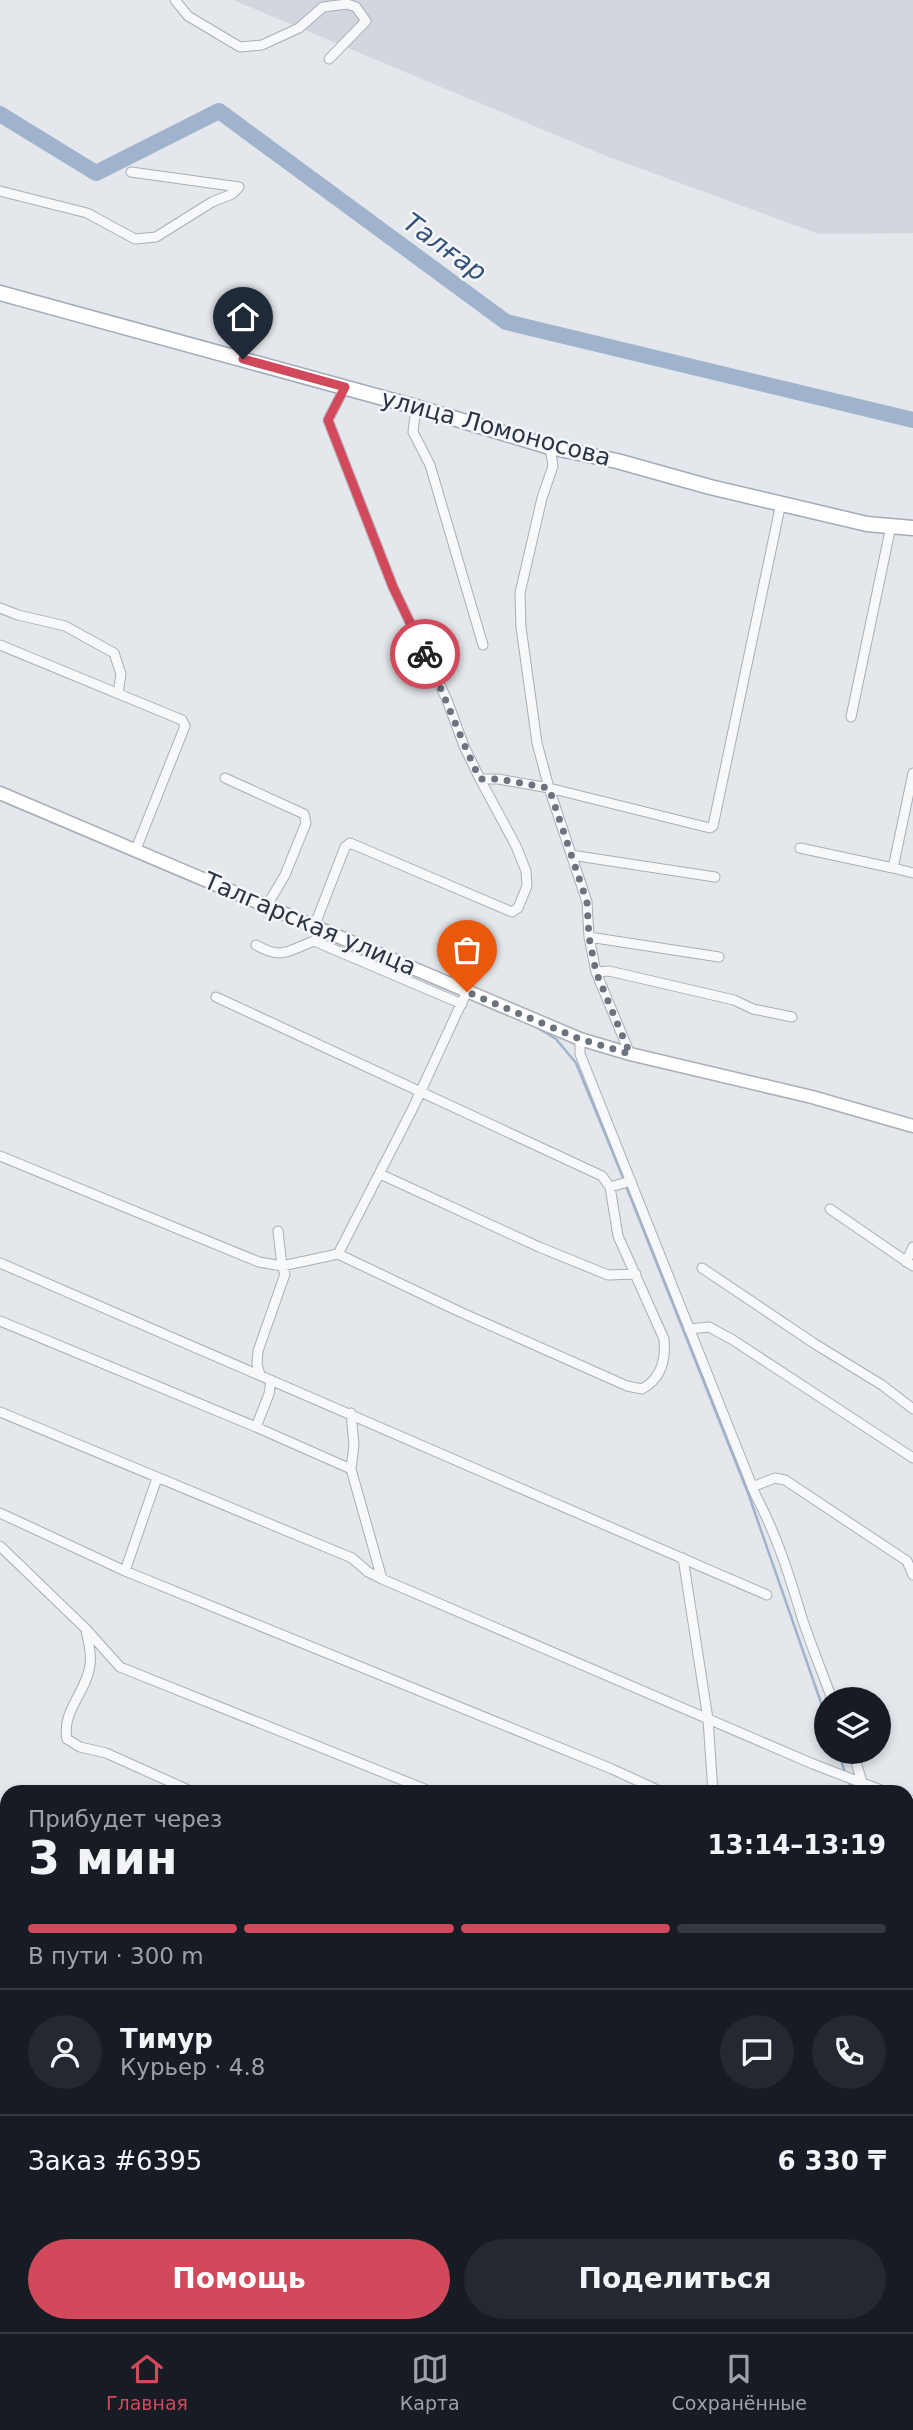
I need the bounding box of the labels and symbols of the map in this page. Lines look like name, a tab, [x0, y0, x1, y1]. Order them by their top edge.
water label: Талғар	[398, 207, 492, 287]
pin	[213, 287, 273, 359]
street label: улица Ломоносова	[378, 384, 614, 472]
courier	[390, 619, 460, 689]
street label: Талгарская улица	[199, 866, 420, 981]
pin	[437, 920, 497, 992]

